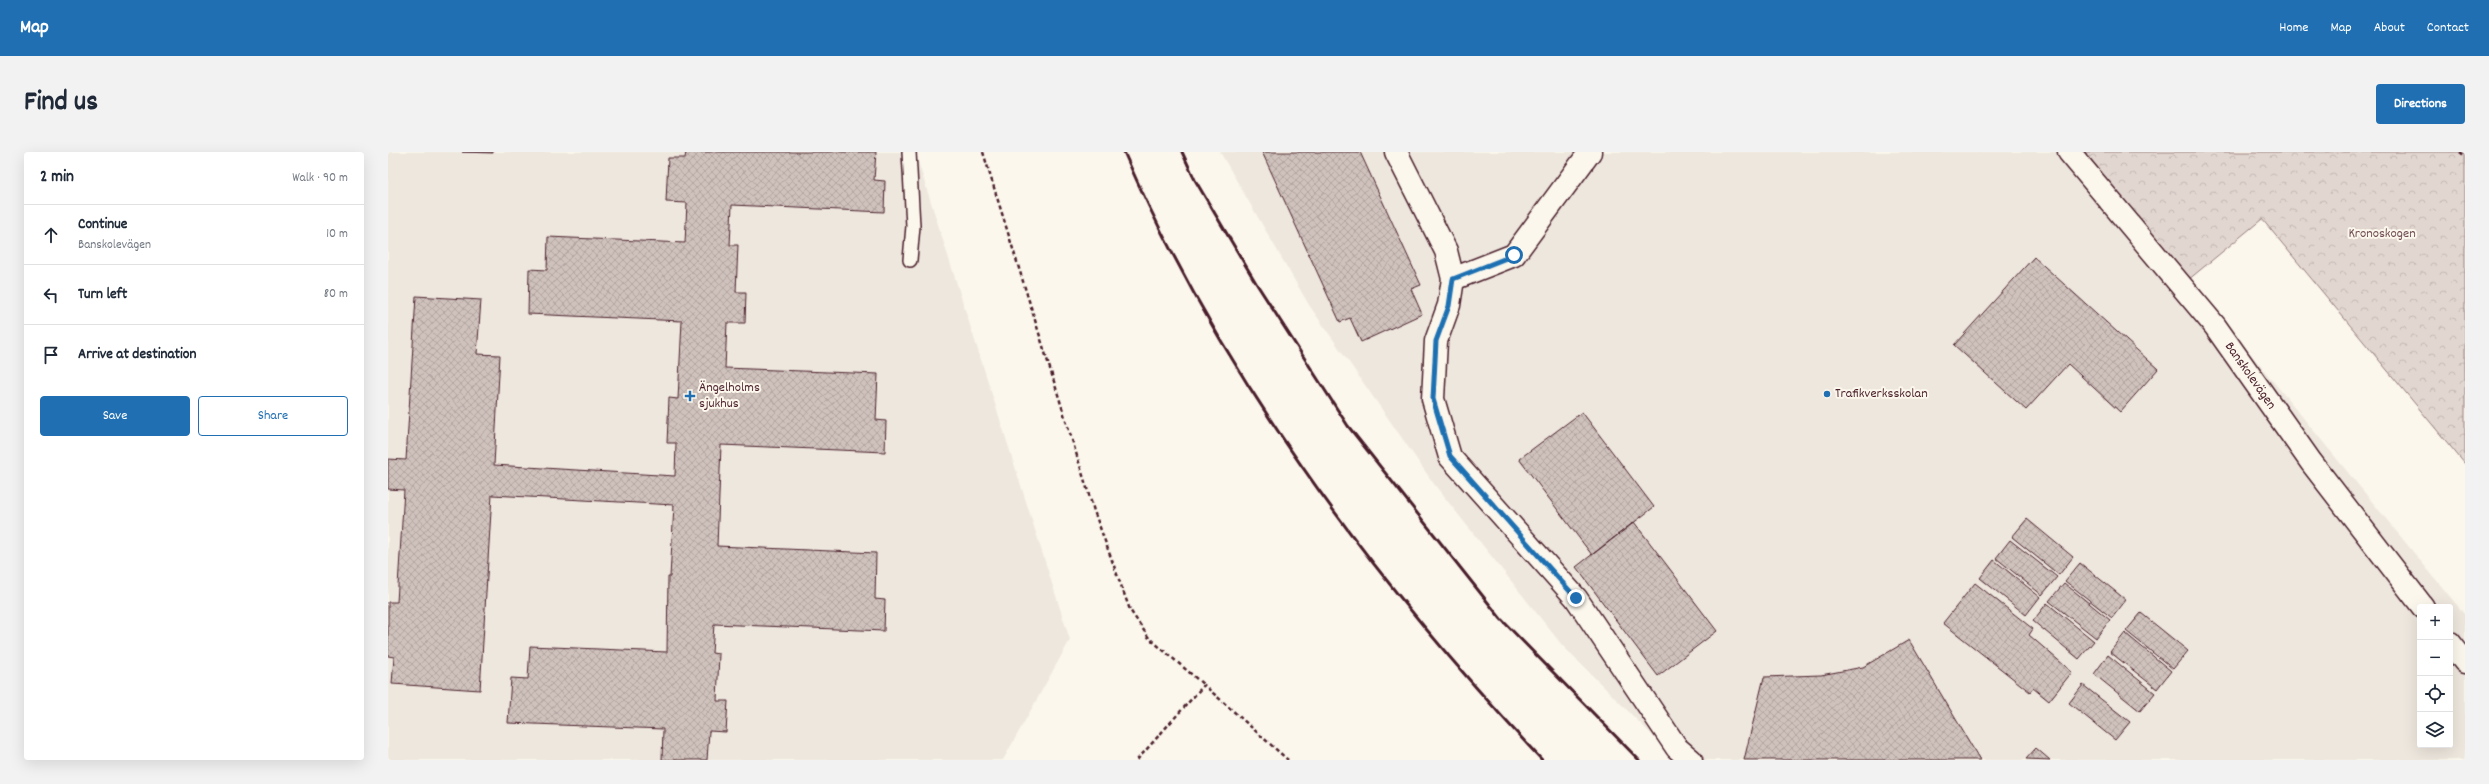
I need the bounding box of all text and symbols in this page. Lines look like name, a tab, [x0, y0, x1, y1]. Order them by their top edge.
text: Map	[20, 15, 49, 42]
text: Home	[2279, 18, 2308, 38]
text: Map	[2330, 18, 2352, 38]
text: About	[2374, 18, 2405, 38]
text: Contact	[2427, 18, 2469, 38]
text: Find us	[24, 84, 98, 124]
button: Directions	[2376, 84, 2465, 124]
text: 2 min	[40, 166, 74, 190]
text: Walk · 90 m	[292, 169, 348, 188]
text: Continue	[78, 214, 127, 236]
icon: ahead	[40, 224, 62, 246]
park label: Kronoskogen	[2348, 224, 2416, 244]
text: 10 m	[326, 225, 348, 244]
text: Banskolevägen	[78, 236, 151, 255]
route start	[1505, 246, 1523, 264]
icon: left	[40, 284, 62, 306]
text: Turn left	[78, 284, 127, 306]
text: 80 m	[324, 285, 348, 304]
street label: Banskolevägen	[2219, 338, 2281, 414]
icon: arrive	[40, 344, 62, 366]
text: Arrive at destination	[78, 344, 196, 366]
place label: Ängelholms sjukhus	[699, 378, 760, 414]
place label: Trafikverksskolan	[1835, 384, 1928, 404]
marker: Trafikverksskolan	[1822, 389, 1832, 399]
marker: Ängelholms sjukhus	[684, 390, 696, 402]
button: Save	[40, 396, 190, 436]
button: Share	[198, 396, 348, 436]
route end	[1567, 589, 1585, 607]
map controls	[2417, 604, 2453, 748]
button: +	[2417, 604, 2453, 640]
button: −	[2417, 640, 2453, 676]
button: locate	[2417, 676, 2453, 712]
button: layers	[2417, 712, 2453, 748]

